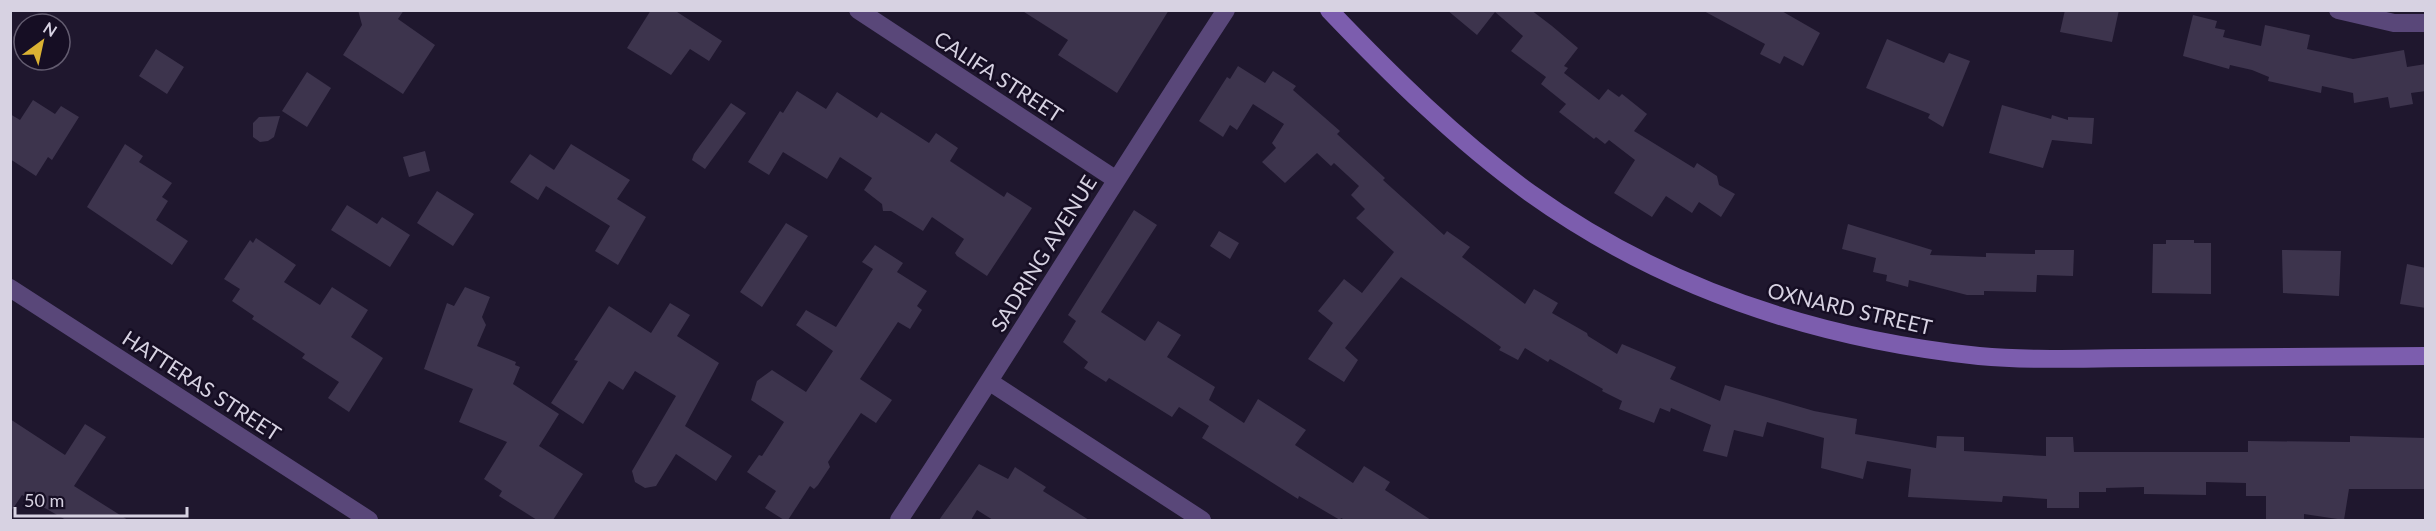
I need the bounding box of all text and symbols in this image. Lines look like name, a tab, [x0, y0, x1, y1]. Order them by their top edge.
north arrow	[12, 12, 72, 72]
text: N	[40, 18, 61, 40]
street label: CALIFA STREET	[930, 25, 1068, 127]
street label: SADRING AVENUE	[985, 170, 1101, 336]
street label: OXNARD STREET	[1765, 277, 1935, 339]
street label: HATTERAS STREET	[118, 325, 286, 446]
scale bar	[15, 480, 188, 518]
text: 50 m	[24, 489, 64, 511]

